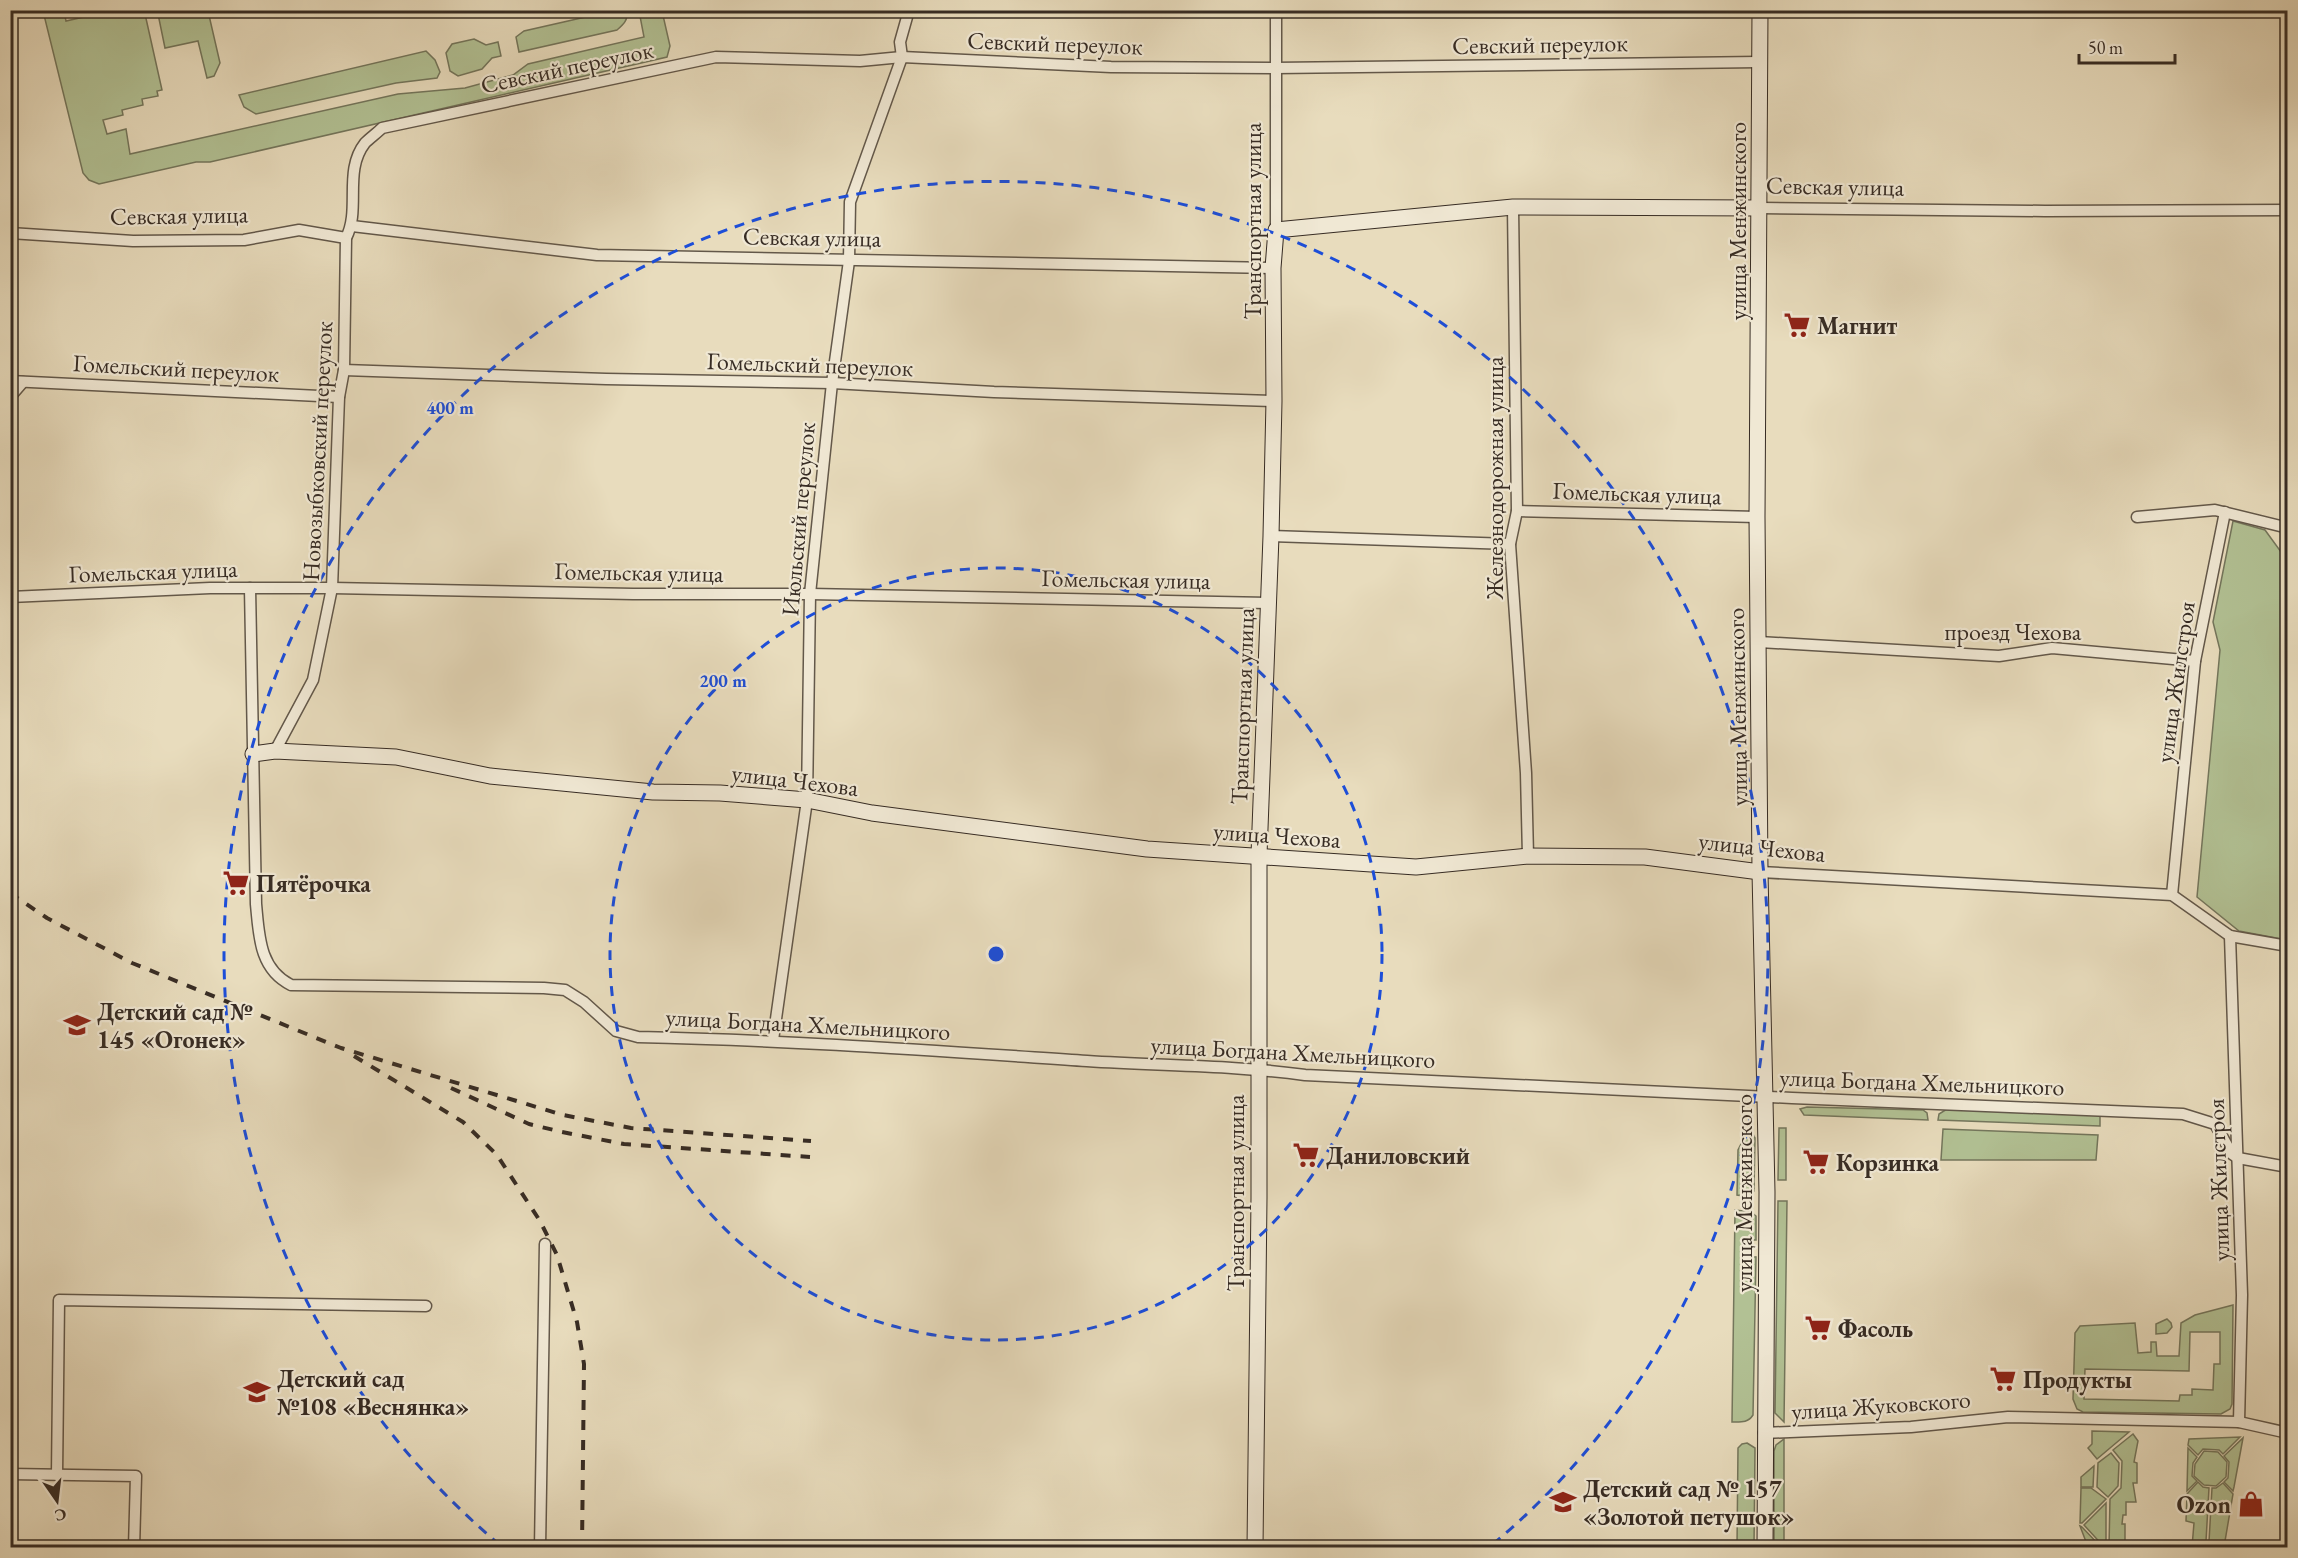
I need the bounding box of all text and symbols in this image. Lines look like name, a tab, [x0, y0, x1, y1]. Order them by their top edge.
street label: Севский переулок	[967, 24, 1144, 62]
street label: Севский переулок	[1452, 27, 1629, 61]
scale bar	[2079, 27, 2175, 65]
street label: Севский переулок	[478, 33, 657, 100]
text: 50 m	[2088, 36, 2123, 59]
street label: Транспортная улица	[1237, 122, 1268, 320]
street label: улица Менжинского	[1722, 122, 1753, 320]
street label: Севская улица	[1766, 169, 1905, 203]
street label: Севская улица	[110, 198, 249, 232]
street label: Севская улица	[743, 220, 882, 254]
supermarket icon: Магнит	[1782, 310, 1812, 340]
place label: Магнит	[1817, 310, 1898, 341]
street label: Новозыбковский переулок	[295, 320, 339, 582]
street label: Гомельский переулок	[706, 345, 914, 383]
street label: Гомельский переулок	[72, 347, 280, 389]
street label: Железнодорожная улица	[1479, 356, 1510, 601]
text: 400 m	[426, 396, 474, 419]
street label: Июльский переулок	[774, 420, 822, 617]
street label: Гомельская улица	[1552, 475, 1722, 511]
street label: Гомельская улица	[68, 553, 238, 589]
street label: Гомельская улица	[554, 555, 724, 589]
street label: Гомельская улица	[1041, 562, 1211, 596]
street label: улица Жилстроя	[2148, 599, 2202, 765]
street label: Транспортная улица	[1223, 607, 1261, 805]
street label: улица Менжинского	[1720, 607, 1754, 807]
street label: проезд Чехова	[1945, 616, 2082, 647]
text: 200 m	[699, 669, 747, 692]
street label: улица Чехова	[730, 757, 861, 803]
street label: улица Чехова	[1212, 815, 1342, 855]
street label: улица Чехова	[1697, 825, 1827, 869]
supermarket icon: Пятёрочка	[221, 868, 251, 898]
place label: Пятёрочка	[256, 868, 371, 899]
centre of rings	[986, 944, 1006, 964]
place label: Детский сад № 145 «Огонек»	[97, 996, 253, 1055]
street label: улица Богдана Хмельницкого	[665, 1001, 951, 1047]
school or university icon: Детский сад № 145 «Огонек»	[62, 1010, 92, 1040]
street label: улица Богдана Хмельницкого	[1150, 1029, 1436, 1075]
street label: улица Богдана Хмельницкого	[1779, 1062, 2065, 1102]
street label: Транспортная улица	[1220, 1094, 1251, 1292]
street label: улица Менжинского	[1728, 1094, 1759, 1292]
street label: улица Жилстроя	[2200, 1098, 2236, 1262]
supermarket icon: Даниловский	[1291, 1140, 1321, 1170]
place label: Даниловский	[1326, 1140, 1470, 1171]
supermarket icon: Корзинка	[1801, 1147, 1831, 1177]
place label: Корзинка	[1836, 1147, 1940, 1178]
supermarket icon: Фасоль	[1803, 1313, 1833, 1343]
place label: Фасоль	[1838, 1313, 1913, 1344]
place label: Детский сад №108 «Веснянка»	[277, 1363, 469, 1422]
supermarket icon: Продукты	[1988, 1364, 2018, 1394]
place label: Продукты	[2023, 1364, 2132, 1396]
school or university icon: Детский сад №108 «Веснянка»	[242, 1377, 272, 1407]
street label: улица Жуковского	[1790, 1383, 1972, 1427]
north arrow	[27, 1471, 87, 1531]
place label: Детский сад № 157 «Золотой петушок»	[1583, 1473, 1794, 1533]
school or university icon: Детский сад № 157 «Золотой петушок»	[1548, 1487, 1578, 1517]
place label: Ozon	[2177, 1489, 2231, 1520]
shop icon: Ozon	[2236, 1489, 2266, 1519]
text: С	[52, 1504, 69, 1527]

